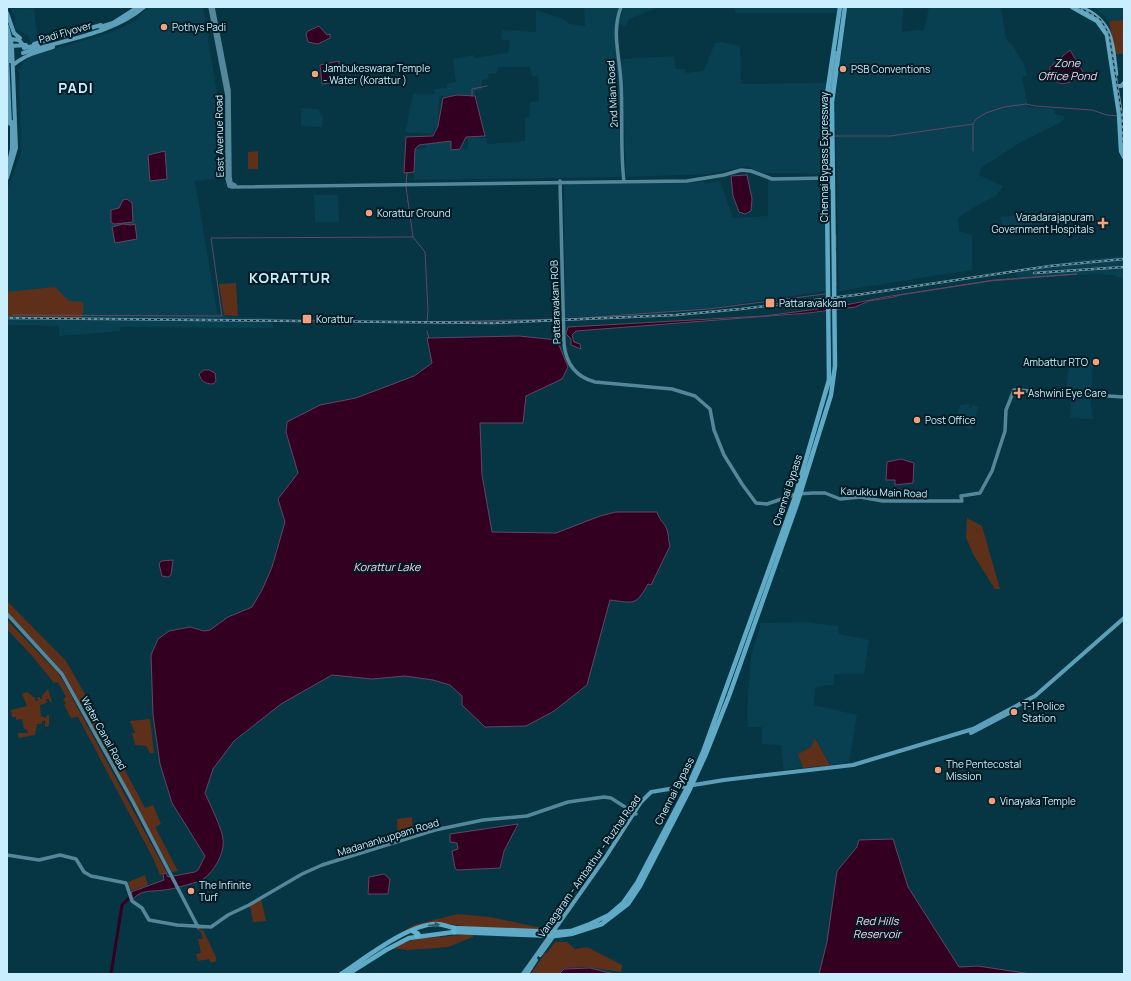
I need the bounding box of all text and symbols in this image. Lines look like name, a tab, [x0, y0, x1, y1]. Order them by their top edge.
street label: Padi Flyover	[37, 18, 93, 46]
place label: Pothys Padi	[172, 20, 226, 34]
marker: Pothys Padi	[159, 22, 169, 32]
water label: Zone Office Pond	[1038, 55, 1098, 83]
street label: 2nd Mian Road	[603, 60, 621, 128]
place label: Jambukeswarar Temple - Water (Korattur )	[323, 61, 430, 87]
place label: PSB Conventions	[851, 62, 930, 76]
marker: PSB Conventions	[838, 64, 848, 74]
marker: Jambukeswarar Temple - Water (Korattur )	[310, 69, 320, 79]
district label: PADI	[58, 78, 94, 97]
street label: Chennai Bypass Expressway	[817, 91, 831, 222]
street label: East Avenue Road	[211, 95, 227, 177]
place label: Korattur Ground	[377, 206, 451, 220]
marker: Korattur Ground	[364, 208, 374, 218]
place label: Varadarajapuram Government Hospitals	[992, 210, 1094, 236]
marker: Varadarajapuram Government Hospitals	[1097, 217, 1109, 229]
street label: Pattaravakam ROB	[547, 260, 563, 344]
district label: KORATTUR	[249, 268, 331, 287]
place label: Pattaravakkam	[779, 296, 846, 310]
marker: Pattaravakkam	[764, 297, 776, 309]
place label: Korattur	[316, 312, 354, 326]
marker: Korattur	[301, 313, 313, 325]
place label: Ambattur RTO	[1023, 355, 1088, 369]
marker: Ambattur RTO	[1091, 357, 1101, 367]
place label: Ashwini Eye Care	[1028, 386, 1107, 400]
marker: Ashwini Eye Care	[1013, 387, 1025, 399]
place label: Post Office	[925, 413, 976, 427]
marker: Post Office	[912, 415, 922, 425]
street label: Chennai Bypass	[769, 453, 805, 527]
street label: Karukku Main Road	[840, 483, 928, 501]
water label: Korattur Lake	[354, 559, 421, 574]
street label: Water Canal Road	[78, 694, 130, 772]
place label: T-1 Police Station	[1022, 699, 1065, 725]
marker: T-1 Police Station	[1009, 707, 1019, 717]
street label: Chennai Bypass	[651, 755, 697, 827]
place label: The Pentecostal Mission	[946, 757, 1021, 783]
marker: The Pentecostal Mission	[933, 765, 943, 775]
street label: Vanagaram - Ambathur - Puzhal Road	[534, 792, 644, 940]
place label: Vinayaka Temple	[1000, 794, 1076, 808]
marker: Vinayaka Temple	[987, 796, 997, 806]
street label: Madanankuppam Road	[336, 815, 440, 859]
place label: The Infinite Turf	[199, 878, 251, 904]
marker: The Infinite Turf	[186, 886, 196, 896]
water label: Red Hills Reservoir	[853, 913, 903, 941]
one-way arrow	[428, 922, 440, 929]

